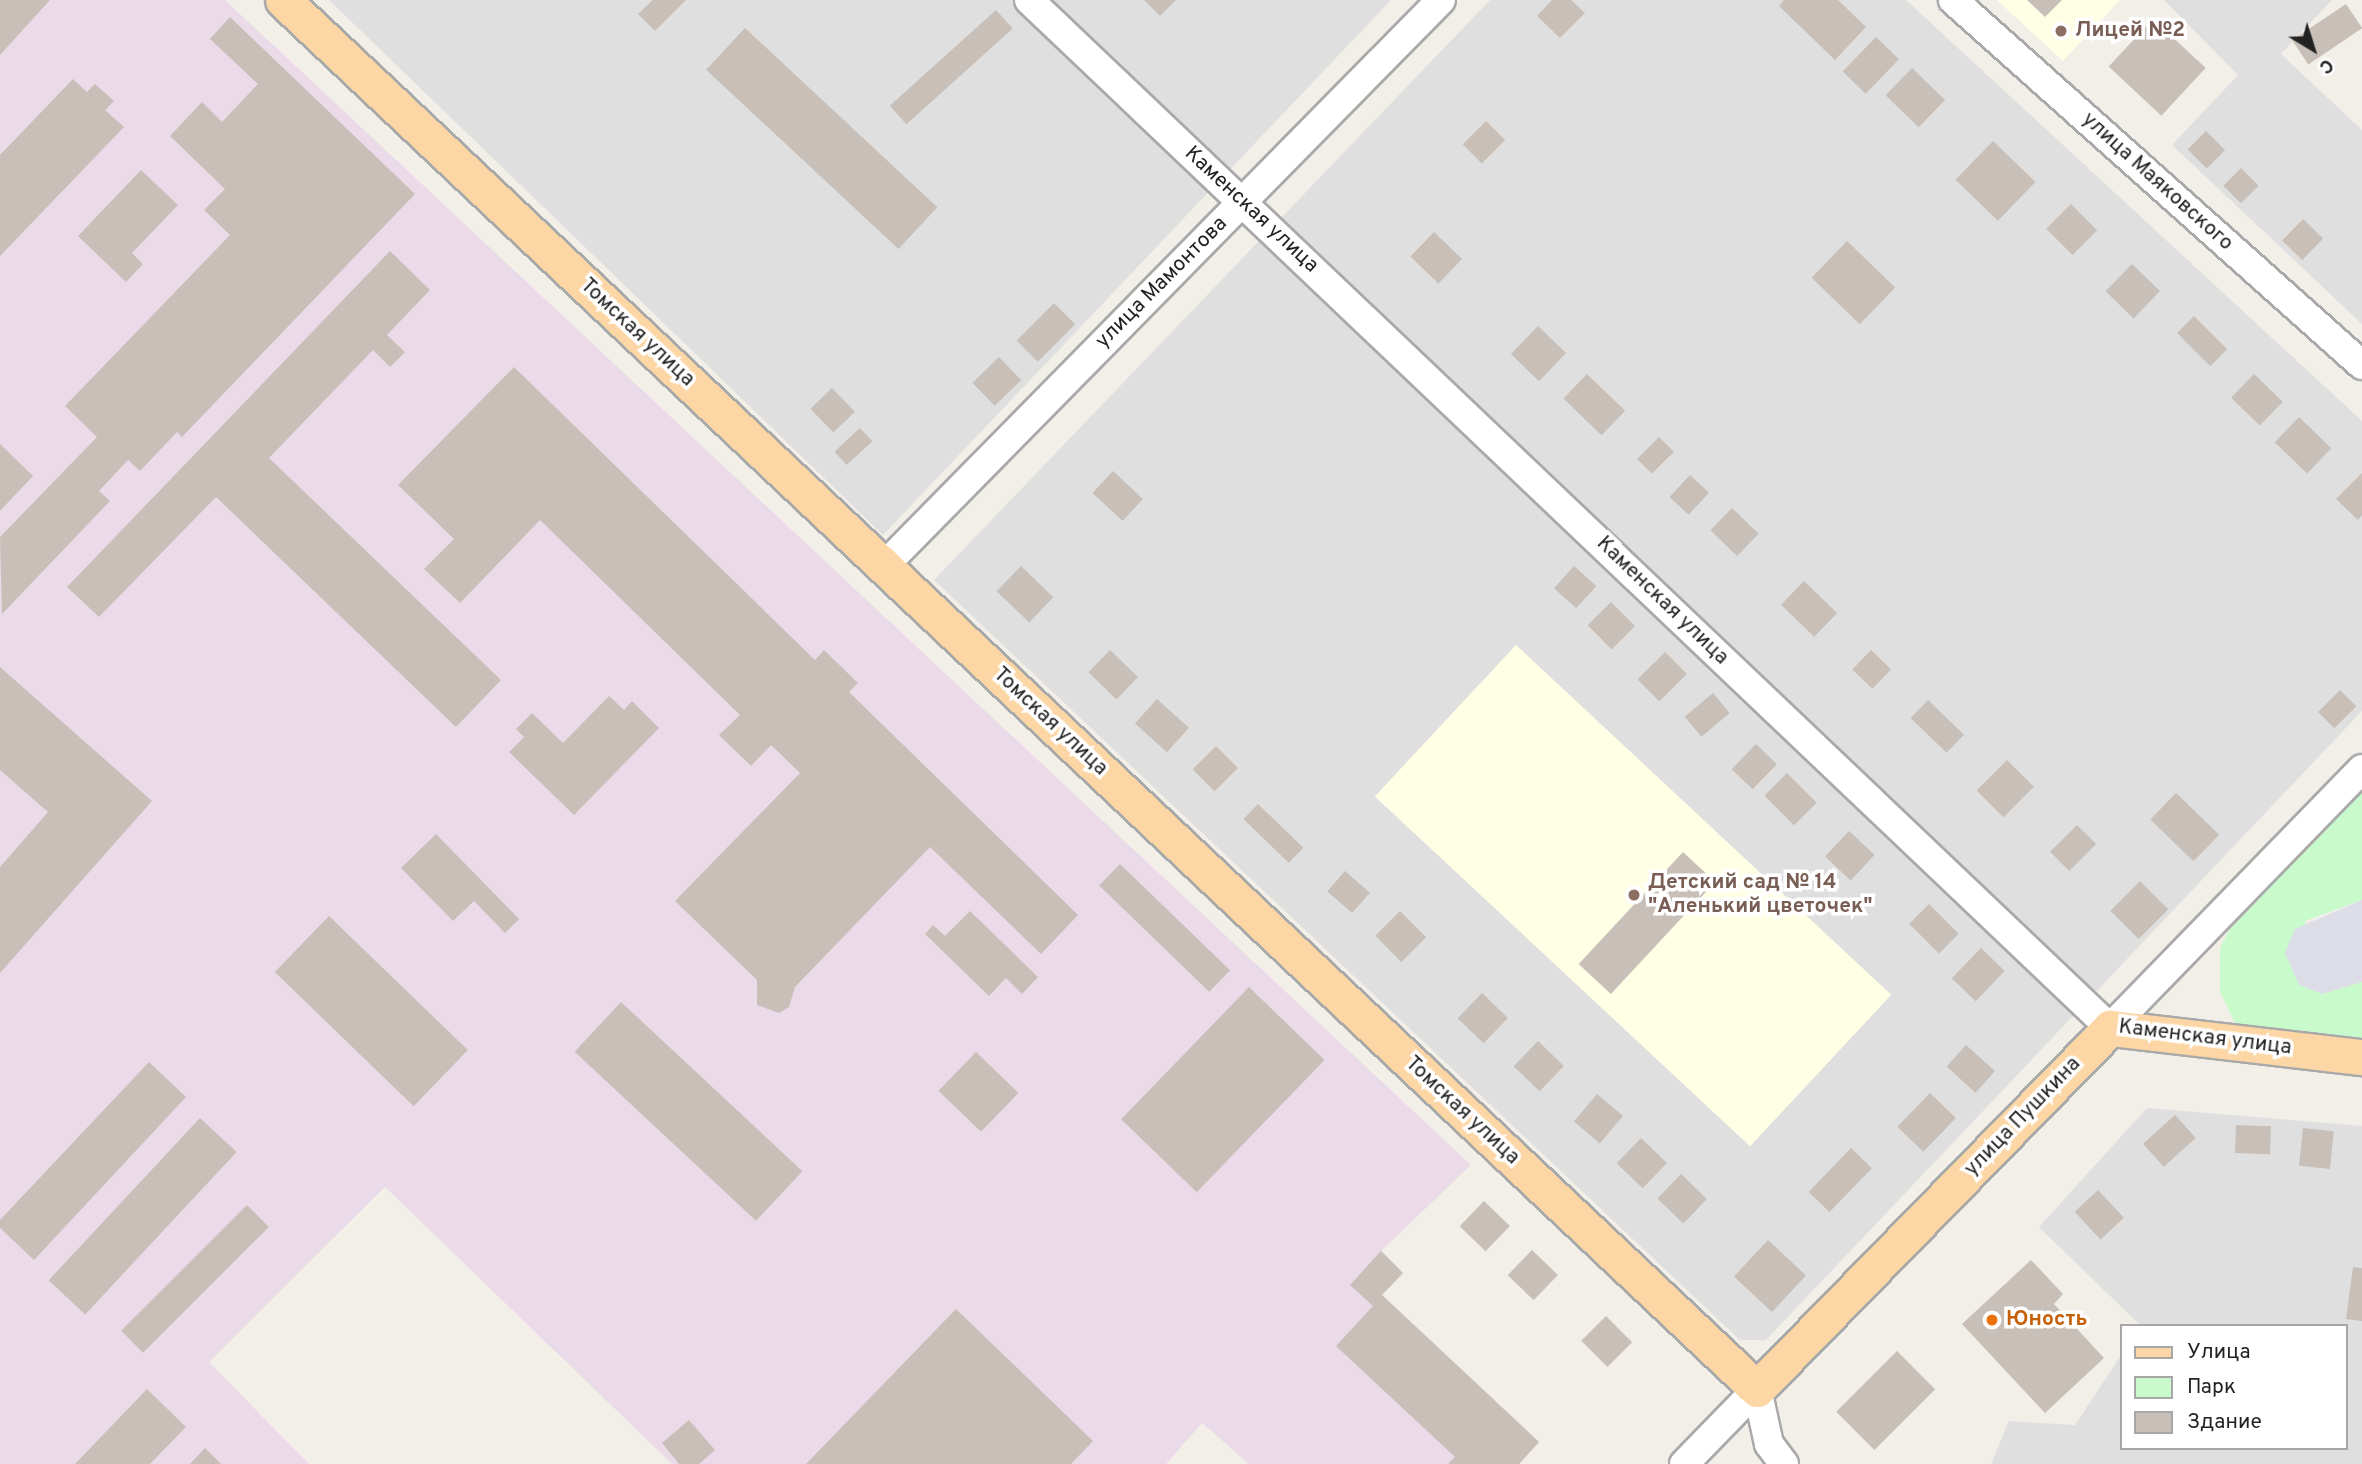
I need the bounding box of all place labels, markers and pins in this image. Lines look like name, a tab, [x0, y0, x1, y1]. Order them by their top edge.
place label: Лицей №2	[2075, 18, 2185, 44]
marker: Лицей №2	[2053, 23, 2069, 39]
place label: Детский сад № 14 "Аленький цветочек"	[1648, 870, 1873, 920]
marker: Детский сад № 14 "Аленький цветочек"	[1626, 887, 1642, 903]
place label: Юность	[2006, 1307, 2087, 1333]
marker: Юность	[1984, 1312, 2000, 1328]

